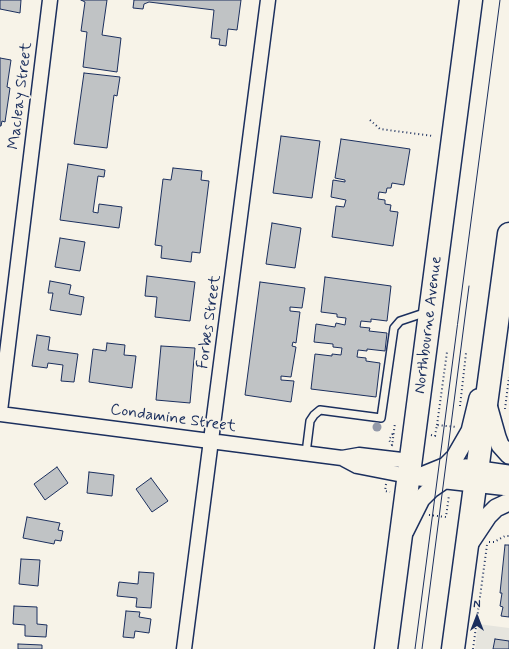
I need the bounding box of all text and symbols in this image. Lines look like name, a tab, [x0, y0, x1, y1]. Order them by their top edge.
street label: Macleay Street	[5, 41, 37, 151]
street label: Northbourne Avenue	[411, 255, 447, 395]
street label: Forbes Street	[194, 274, 226, 370]
street label: Condamine Street	[109, 401, 237, 437]
north arrow	[457, 597, 497, 637]
text: N	[473, 598, 481, 612]

